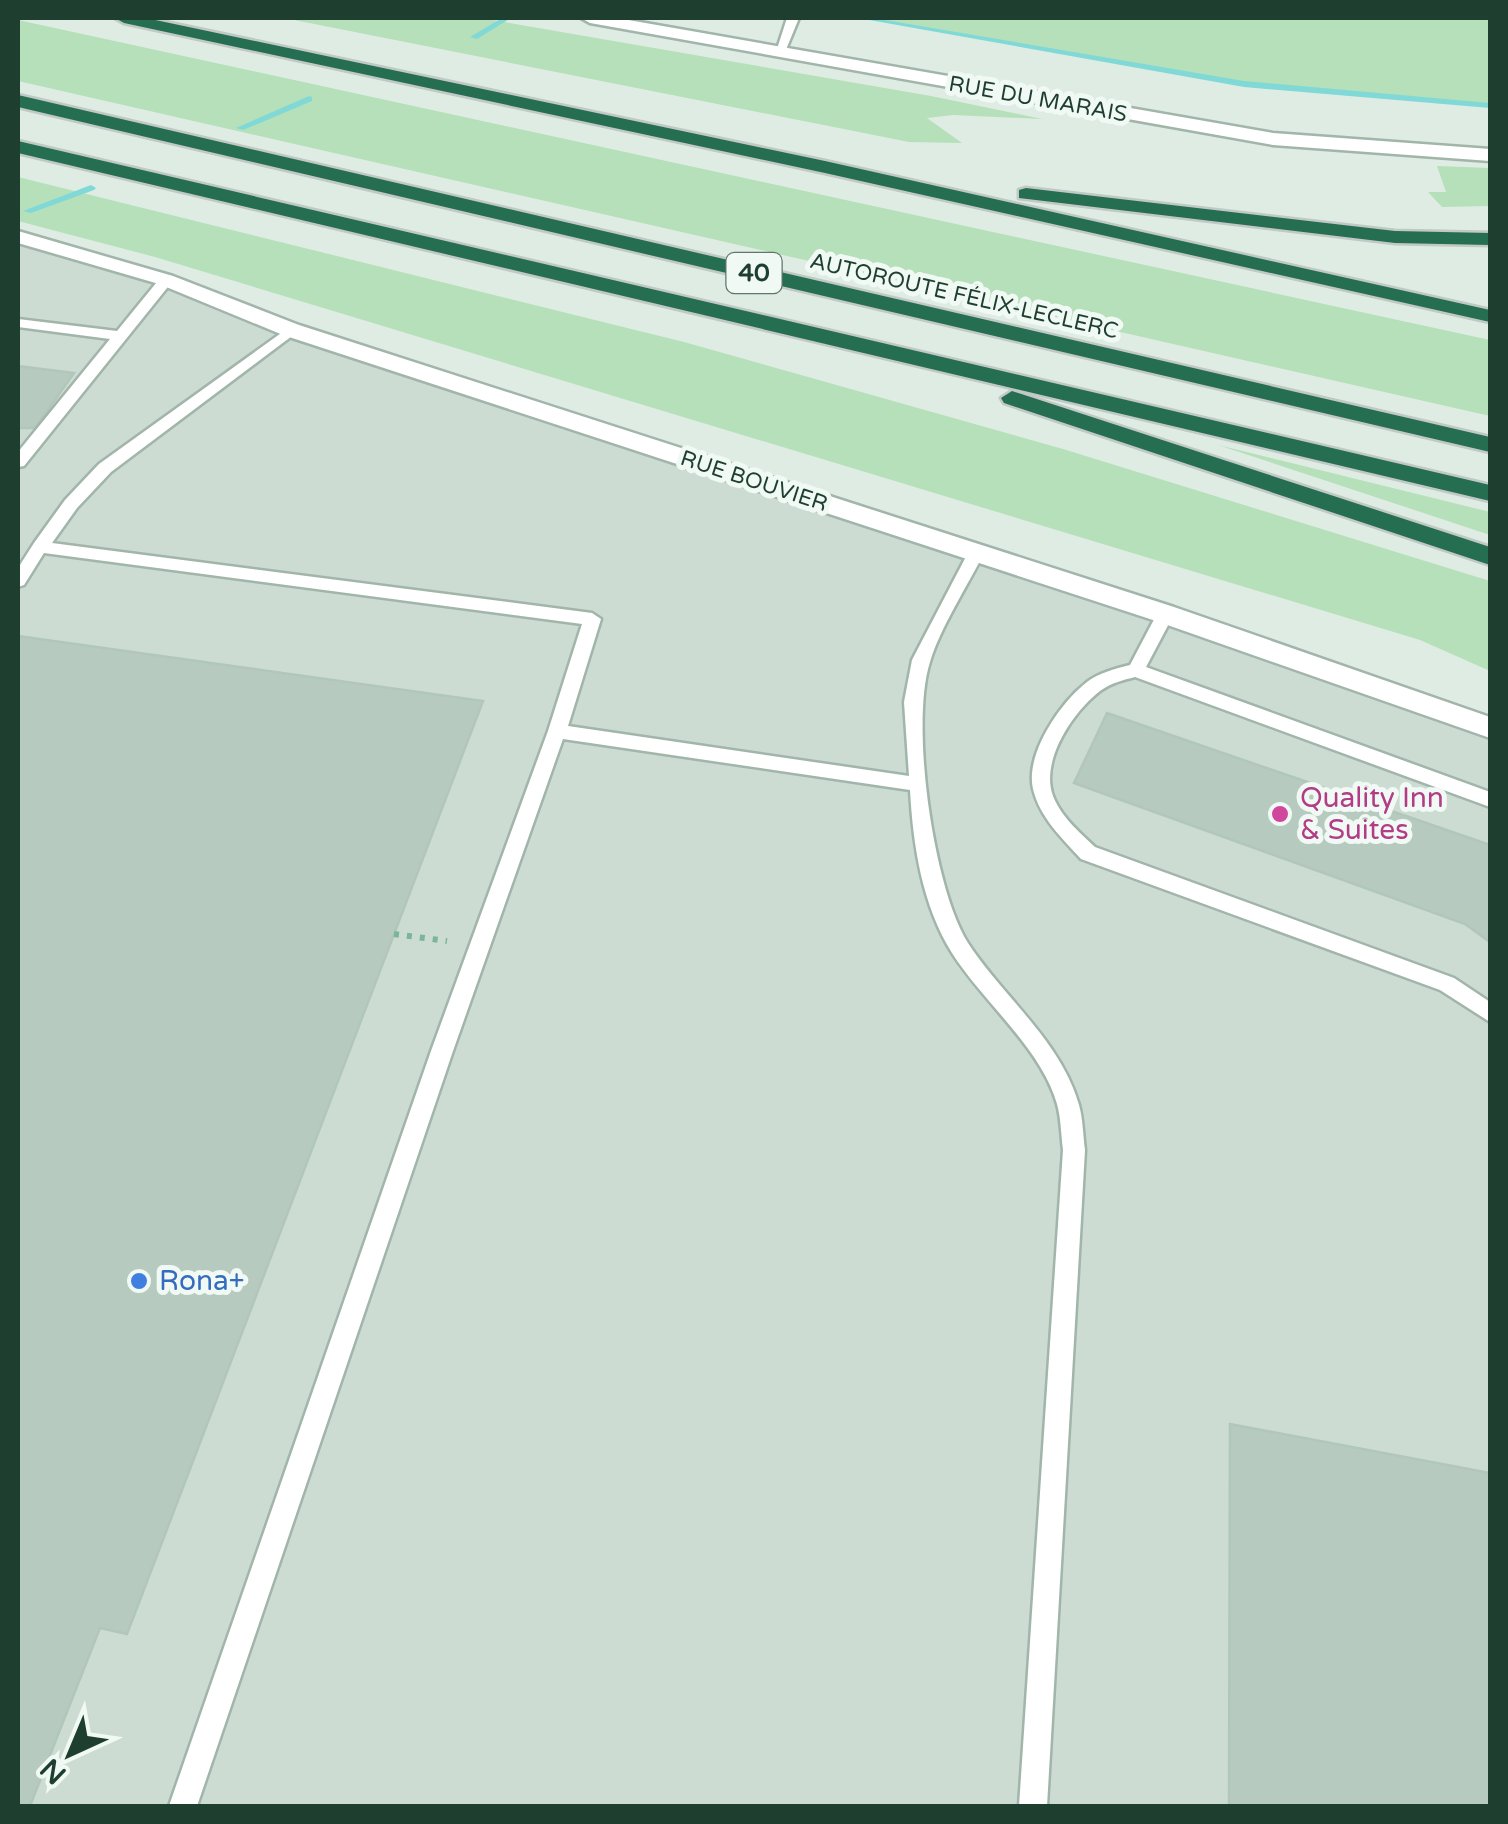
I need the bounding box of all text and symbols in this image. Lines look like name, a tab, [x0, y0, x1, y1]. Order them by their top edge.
street label: RUE DU MARAIS	[947, 71, 1129, 127]
street label: AUTOROUTE FÉLIX-LECLERC	[807, 247, 1121, 344]
road number: 40	[726, 253, 782, 293]
street label: RUE BOUVIER	[677, 445, 831, 517]
place label: Quality Inn & Suites	[1300, 781, 1444, 847]
marker: Quality Inn & Suites	[1269, 803, 1291, 825]
place label: Rona+	[159, 1264, 244, 1298]
marker: Rona+	[128, 1270, 150, 1292]
north arrow	[20, 1704, 120, 1804]
text: N	[33, 1751, 73, 1791]

